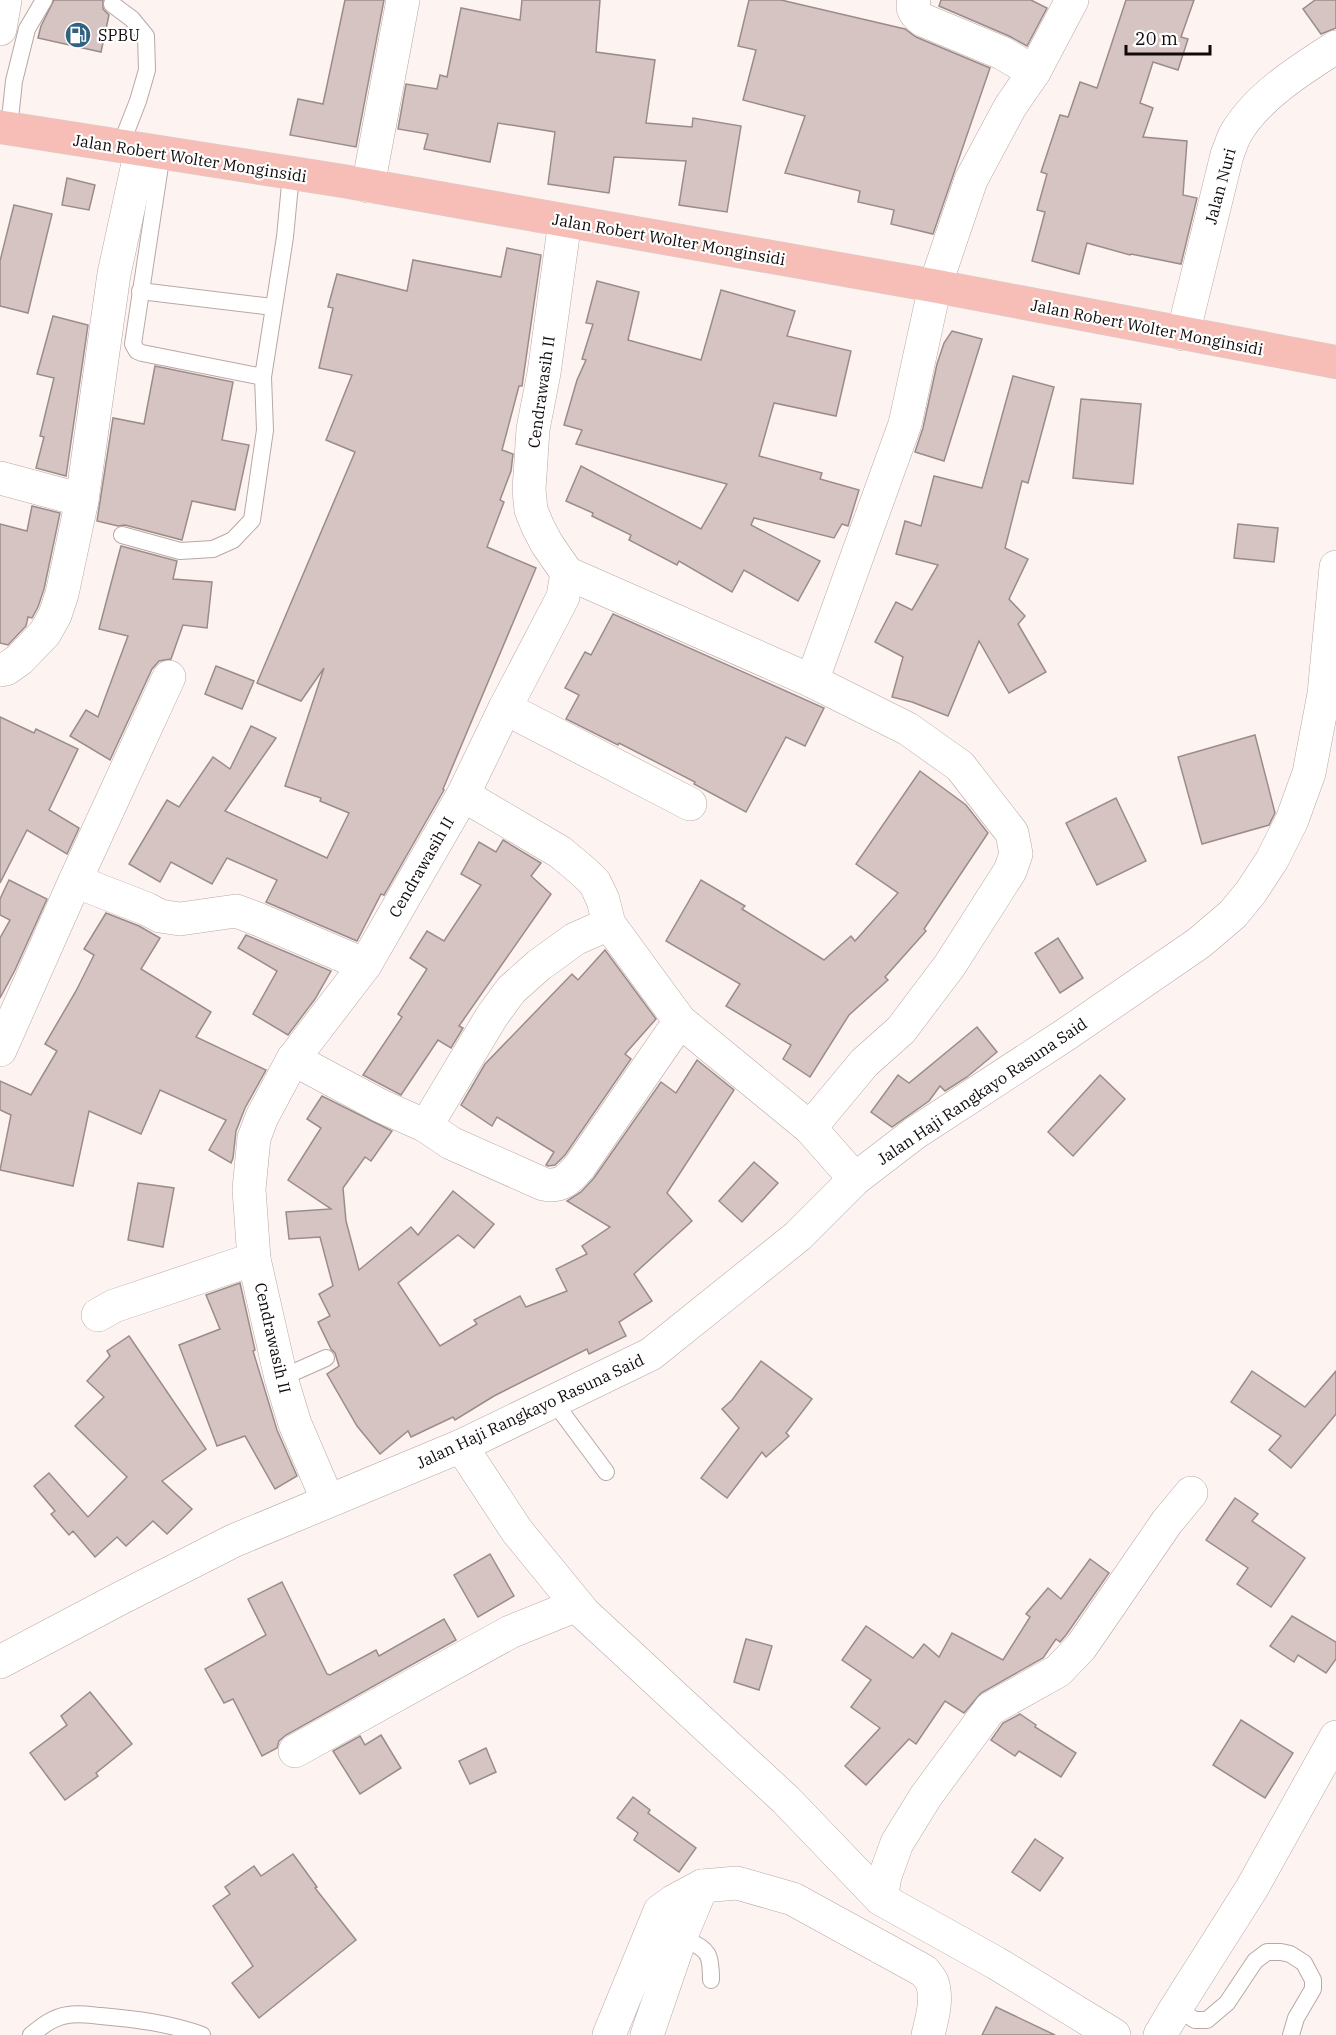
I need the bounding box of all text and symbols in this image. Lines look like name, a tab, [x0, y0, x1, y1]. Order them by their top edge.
scale bar	[1126, 18, 1210, 56]
fuel station icon: SPBU	[63, 20, 93, 50]
place label: SPBU	[98, 25, 140, 45]
text: 20 m	[1135, 27, 1178, 50]
street label: Jalan Robert Wolter Monginsidi	[72, 130, 308, 186]
street label: Jalan Nuri	[1200, 146, 1240, 226]
street label: Jalan Robert Wolter Monginsidi	[551, 209, 787, 269]
street label: Jalan Robert Wolter Monginsidi	[1029, 295, 1265, 359]
street label: Cendrawasih II	[523, 335, 559, 449]
street label: Cendrawasih II	[384, 813, 458, 921]
street label: Jalan Haji Rangkayo Rasuna Said	[873, 1013, 1091, 1169]
street label: Cendrawasih II	[251, 1281, 295, 1395]
street label: Jalan Haji Rangkayo Rasuna Said	[413, 1349, 647, 1473]

